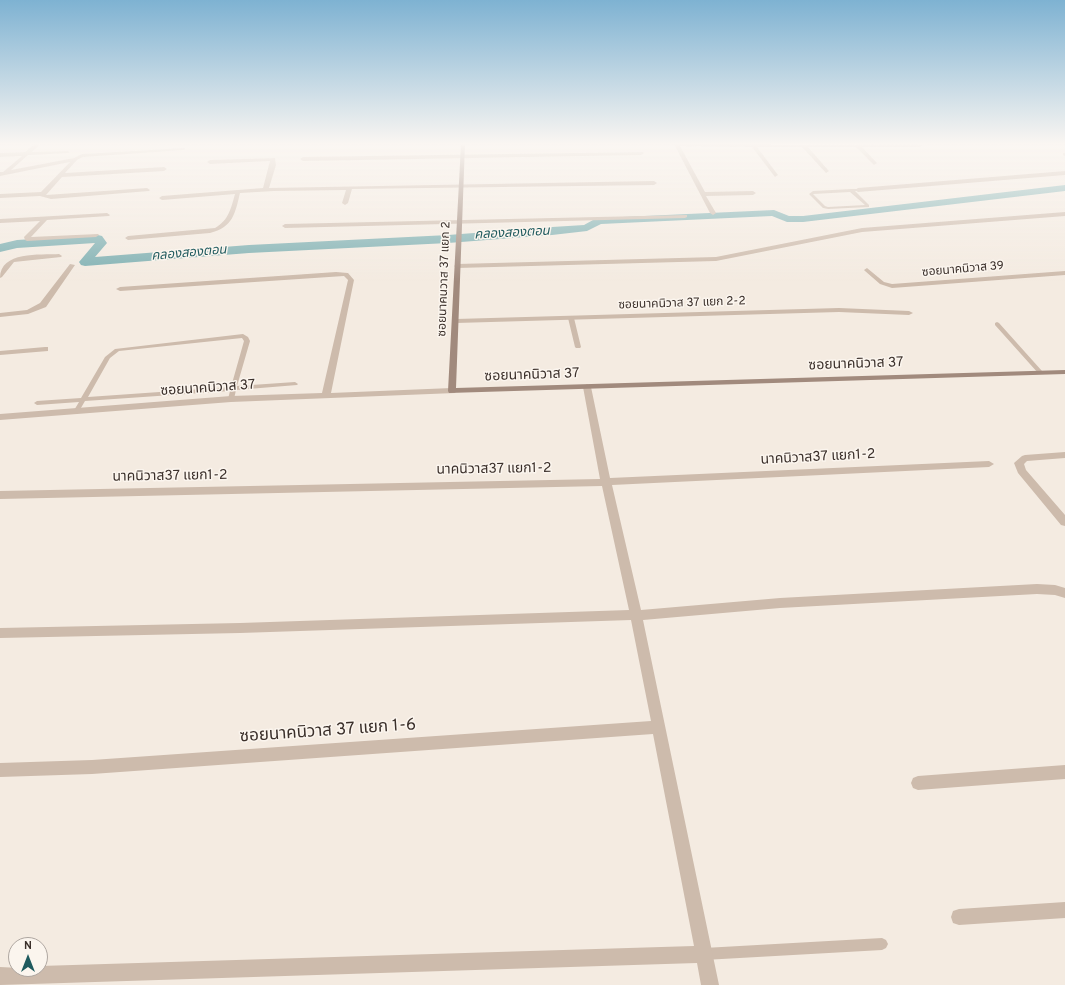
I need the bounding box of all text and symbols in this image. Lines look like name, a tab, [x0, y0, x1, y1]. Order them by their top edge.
street label: ซอยนาคนวาส 37 แยก 2	[436, 221, 454, 337]
water label: คลองสองตอน	[474, 224, 550, 244]
water label: คลองสองตอน	[151, 243, 227, 265]
street label: ซอยนาคนิวาส 39	[921, 259, 1005, 281]
street label: ซอยนาคนิวาส 37 แยก 2-2	[618, 295, 746, 313]
street label: ซอยนาคนิวาส 37	[808, 355, 904, 375]
street label: ซอยนาคนิวาส 37	[484, 366, 580, 386]
street label: ซอยนาคนิวาส 37	[160, 377, 256, 401]
street label: นาคนิวาส37 แยก1-2	[760, 447, 876, 469]
street label: นาคนิวาส37 แยก1-2	[436, 461, 552, 479]
street label: นาคนิวาส37 แยก1-2	[112, 468, 228, 486]
street label: ซอยนาคนิวาส 37 แยก 1-6	[239, 716, 417, 748]
north arrow	[8, 937, 48, 977]
text: N	[24, 939, 32, 953]

